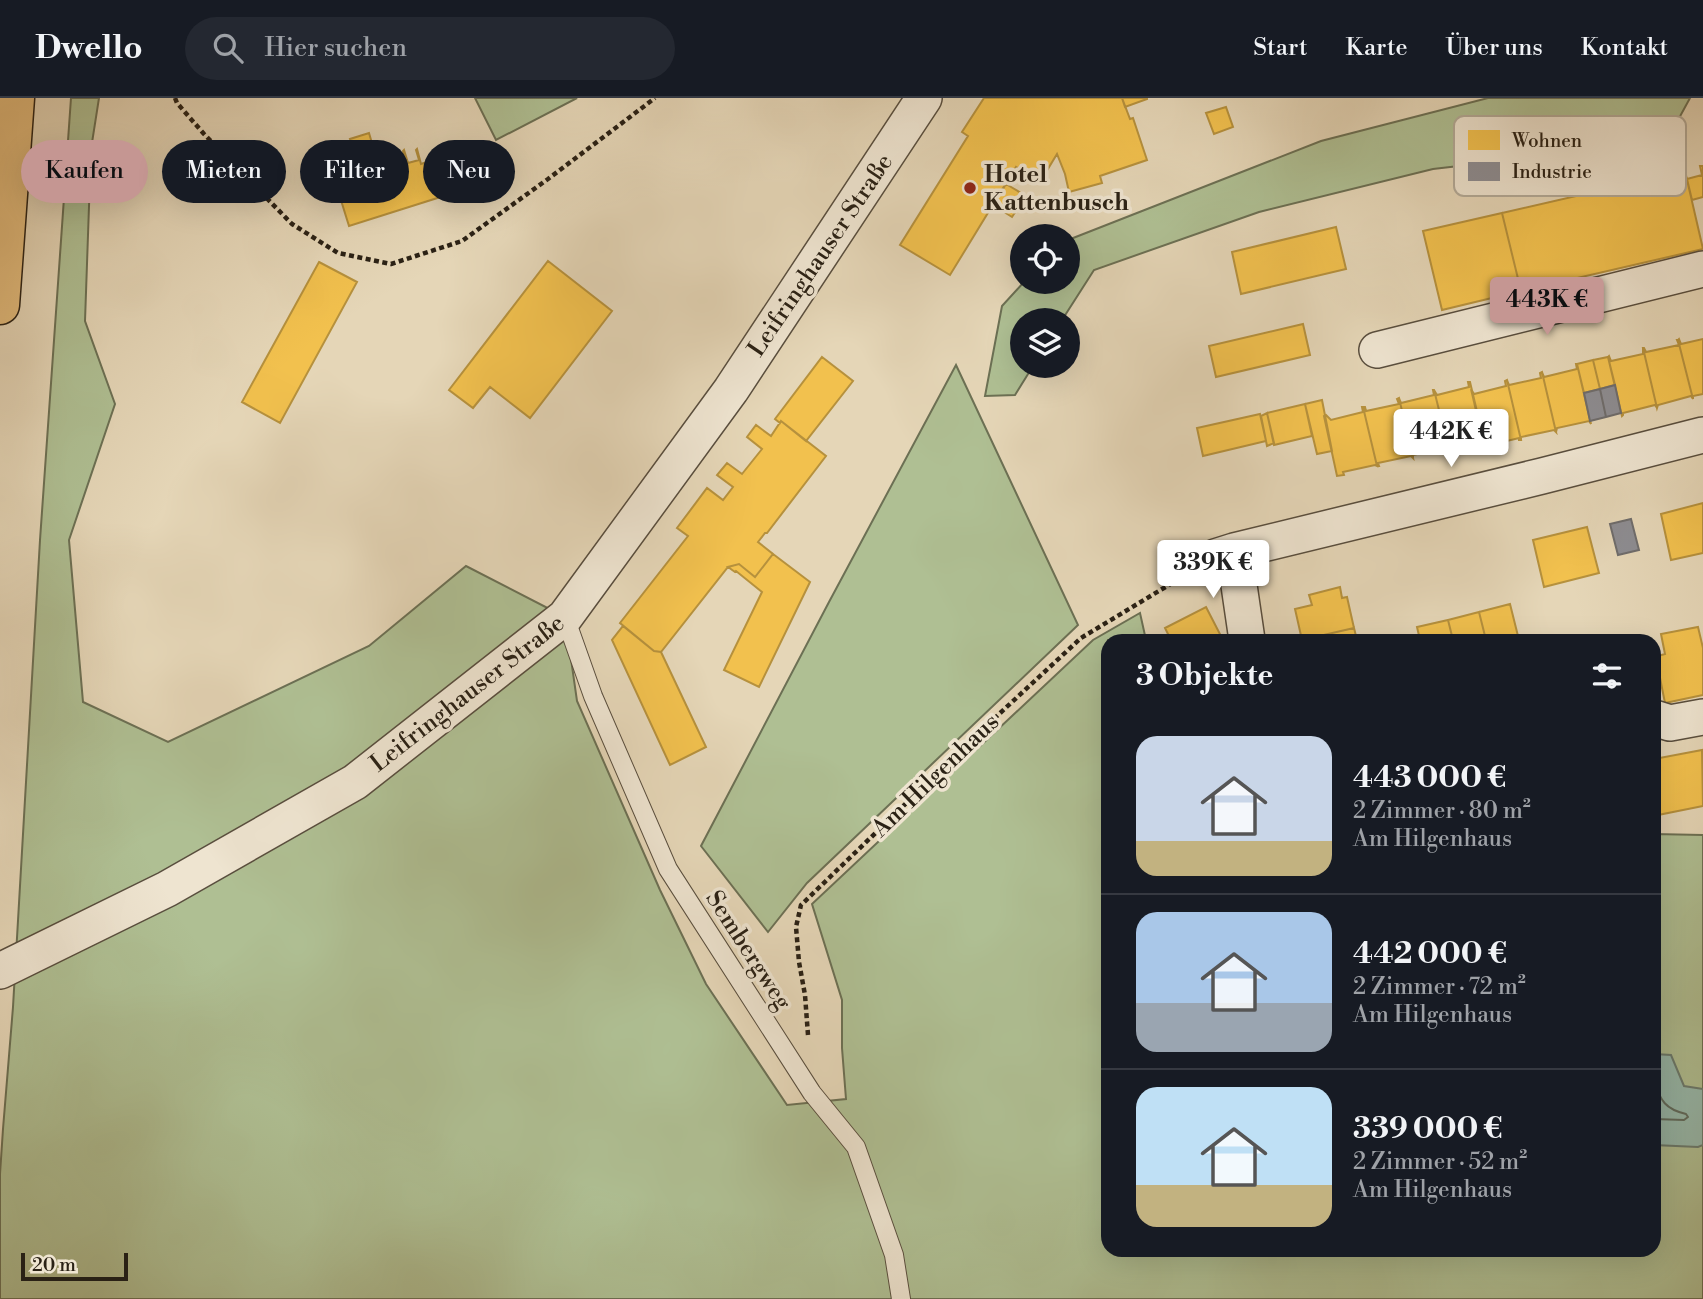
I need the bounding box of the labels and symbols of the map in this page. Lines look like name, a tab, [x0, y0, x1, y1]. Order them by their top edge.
legend	[1454, 116, 1686, 196]
text: Wohnen	[1511, 129, 1582, 153]
street label: Leifringhauser Straße	[742, 148, 900, 363]
place label: Hotel Kattenbusch	[984, 160, 1129, 218]
text: Industrie	[1512, 160, 1592, 184]
marker: Hotel Kattenbusch	[962, 180, 978, 196]
pin: 443K €	[1490, 278, 1604, 337]
pin: 442K €	[1394, 410, 1508, 469]
pin: 339K €	[1156, 540, 1270, 600]
street label: Leifringhauser Straße	[364, 609, 571, 779]
street label: Am Hilgenhaus	[865, 707, 1006, 845]
street label: Sembergweg	[698, 885, 798, 1016]
scale bar	[21, 1250, 128, 1282]

